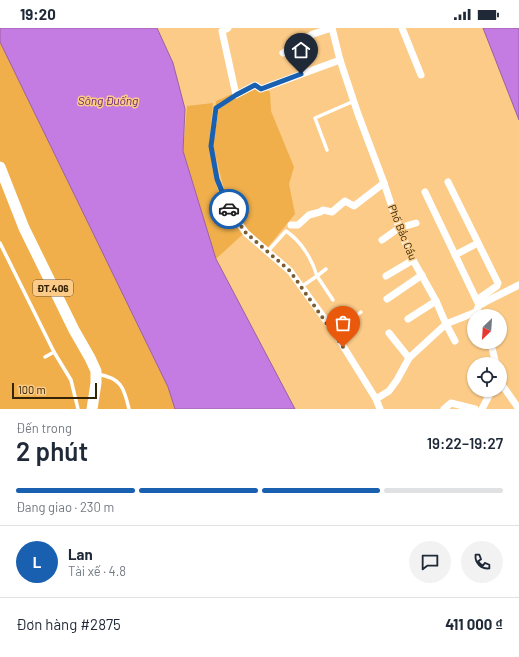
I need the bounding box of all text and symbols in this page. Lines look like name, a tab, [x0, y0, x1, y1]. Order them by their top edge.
text: 19:20	[20, 5, 56, 23]
pin	[284, 33, 318, 74]
icon: home	[290, 39, 312, 61]
water label: Sông Đuống	[78, 93, 138, 107]
courier	[209, 189, 249, 229]
icon: car	[218, 198, 240, 220]
street label: Phố Bắc Cầu	[386, 202, 420, 262]
road number: ĐT.406	[33, 280, 73, 296]
pin	[326, 306, 360, 347]
north arrow	[467, 309, 507, 349]
map controls	[467, 309, 507, 397]
icon: bag	[332, 312, 354, 334]
button: locate	[467, 357, 507, 397]
scale bar	[12, 381, 97, 400]
text: 100 m	[18, 383, 46, 396]
text: Đến trong	[16, 420, 72, 436]
text: 19:22–19:27	[427, 434, 503, 452]
text: 2 phút	[16, 435, 88, 466]
text: Đang giao · 230 m	[16, 499, 114, 515]
button: chat	[409, 541, 451, 583]
button: phone	[461, 541, 503, 583]
text: Lan	[68, 545, 93, 563]
text: L	[33, 553, 41, 571]
text: Tài xế · 4.8	[68, 563, 126, 579]
text: Đơn hàng #2875	[16, 615, 121, 633]
text: 411 000 ₫	[445, 615, 503, 633]

